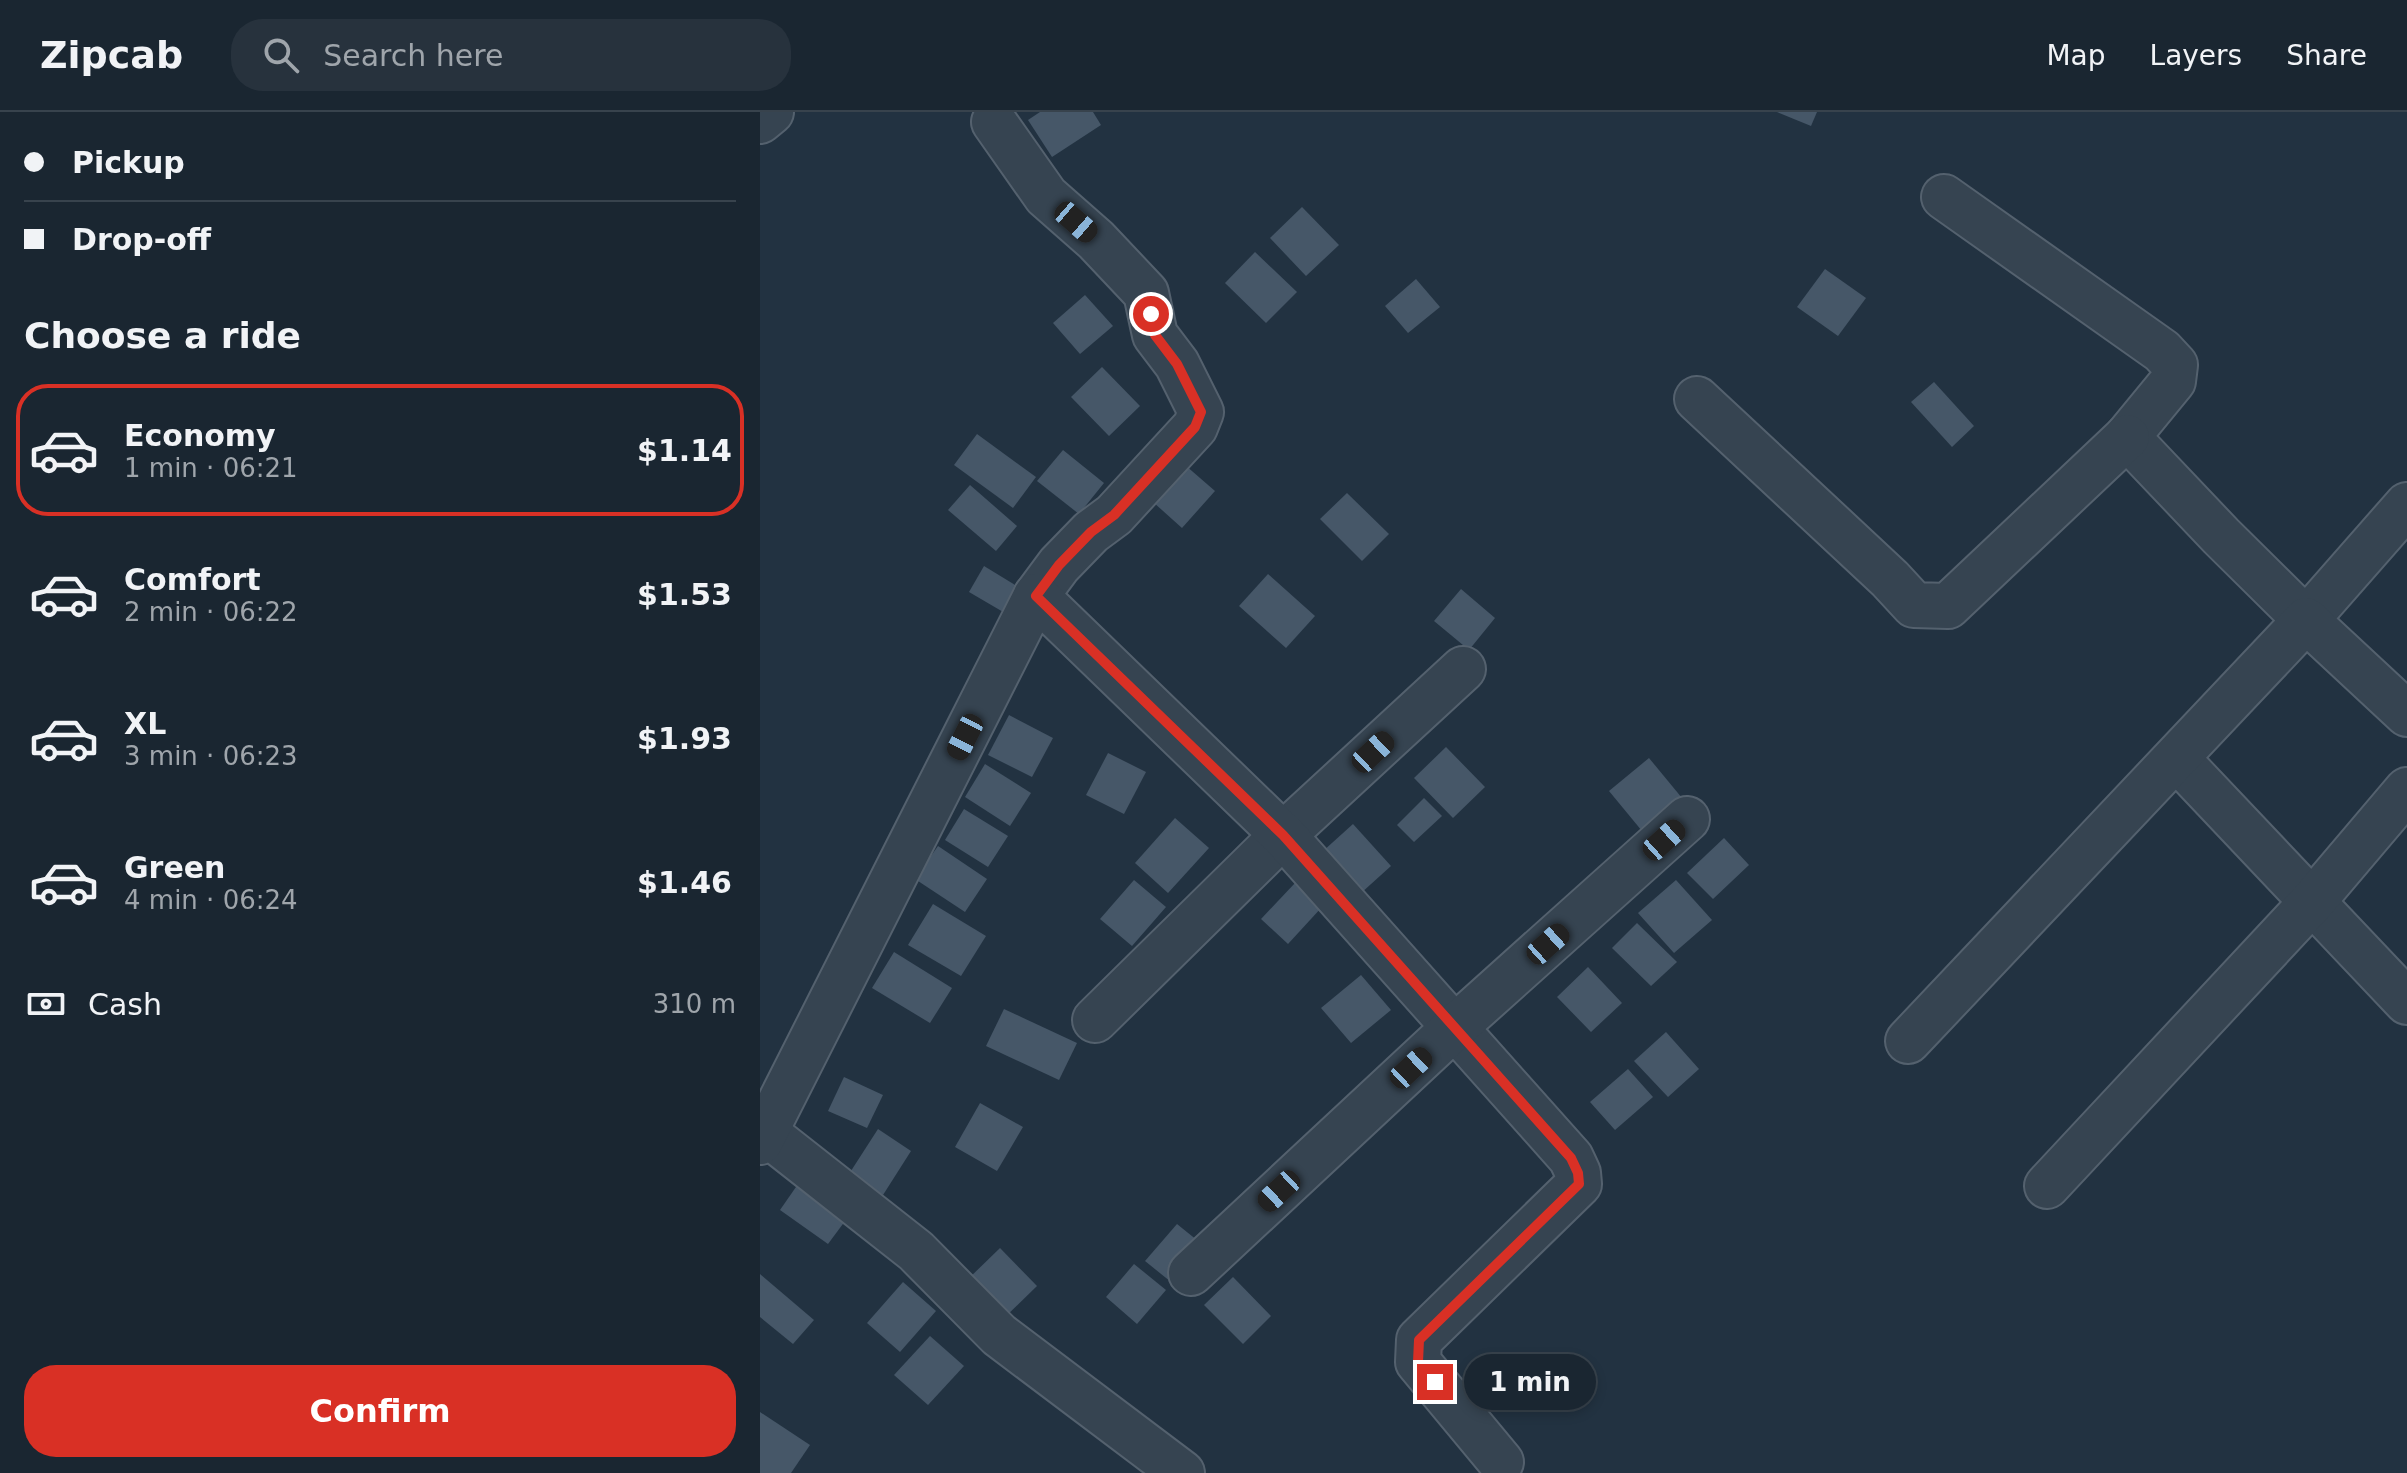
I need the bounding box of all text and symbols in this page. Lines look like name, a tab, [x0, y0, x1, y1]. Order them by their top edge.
search box	[231, 19, 791, 91]
text: Zipcab	[40, 33, 183, 77]
icon: search	[259, 33, 303, 77]
text: Search here	[323, 38, 503, 73]
text: Map	[2046, 39, 2106, 72]
text: Layers	[2150, 39, 2242, 72]
text: Share	[2286, 39, 2367, 72]
text: Pickup	[72, 145, 185, 180]
car	[1050, 197, 1102, 247]
text: Drop-off	[72, 222, 211, 257]
route start	[1133, 296, 1169, 332]
text: Choose a ride	[24, 315, 301, 356]
icon: car	[28, 414, 100, 486]
text: Economy	[124, 418, 276, 453]
text: $1.14	[637, 433, 732, 468]
text: 1 min · 06:21	[124, 453, 298, 483]
icon: car	[28, 558, 100, 630]
text: Comfort	[124, 562, 261, 597]
text: $1.53	[637, 577, 732, 612]
text: 2 min · 06:22	[124, 597, 298, 627]
icon: car	[28, 702, 100, 774]
text: XL	[124, 706, 166, 741]
car	[943, 710, 987, 764]
text: $1.93	[637, 721, 732, 756]
car	[1347, 727, 1399, 777]
text: 3 min · 06:23	[124, 741, 298, 771]
car	[1638, 815, 1690, 865]
icon: car	[28, 846, 100, 918]
text: Green	[124, 850, 225, 885]
text: $1.46	[637, 865, 732, 900]
text: 4 min · 06:24	[124, 885, 298, 915]
car	[1522, 919, 1574, 969]
icon: cash	[24, 982, 68, 1026]
text: Cash	[88, 987, 162, 1022]
text: 310 m	[653, 989, 736, 1019]
car	[1385, 1043, 1437, 1093]
car	[1253, 1166, 1305, 1216]
callout: 1 min	[1463, 1354, 1595, 1410]
route end	[1417, 1364, 1453, 1400]
button: Confirm	[24, 1365, 736, 1457]
text: 1 min	[1489, 1367, 1571, 1397]

